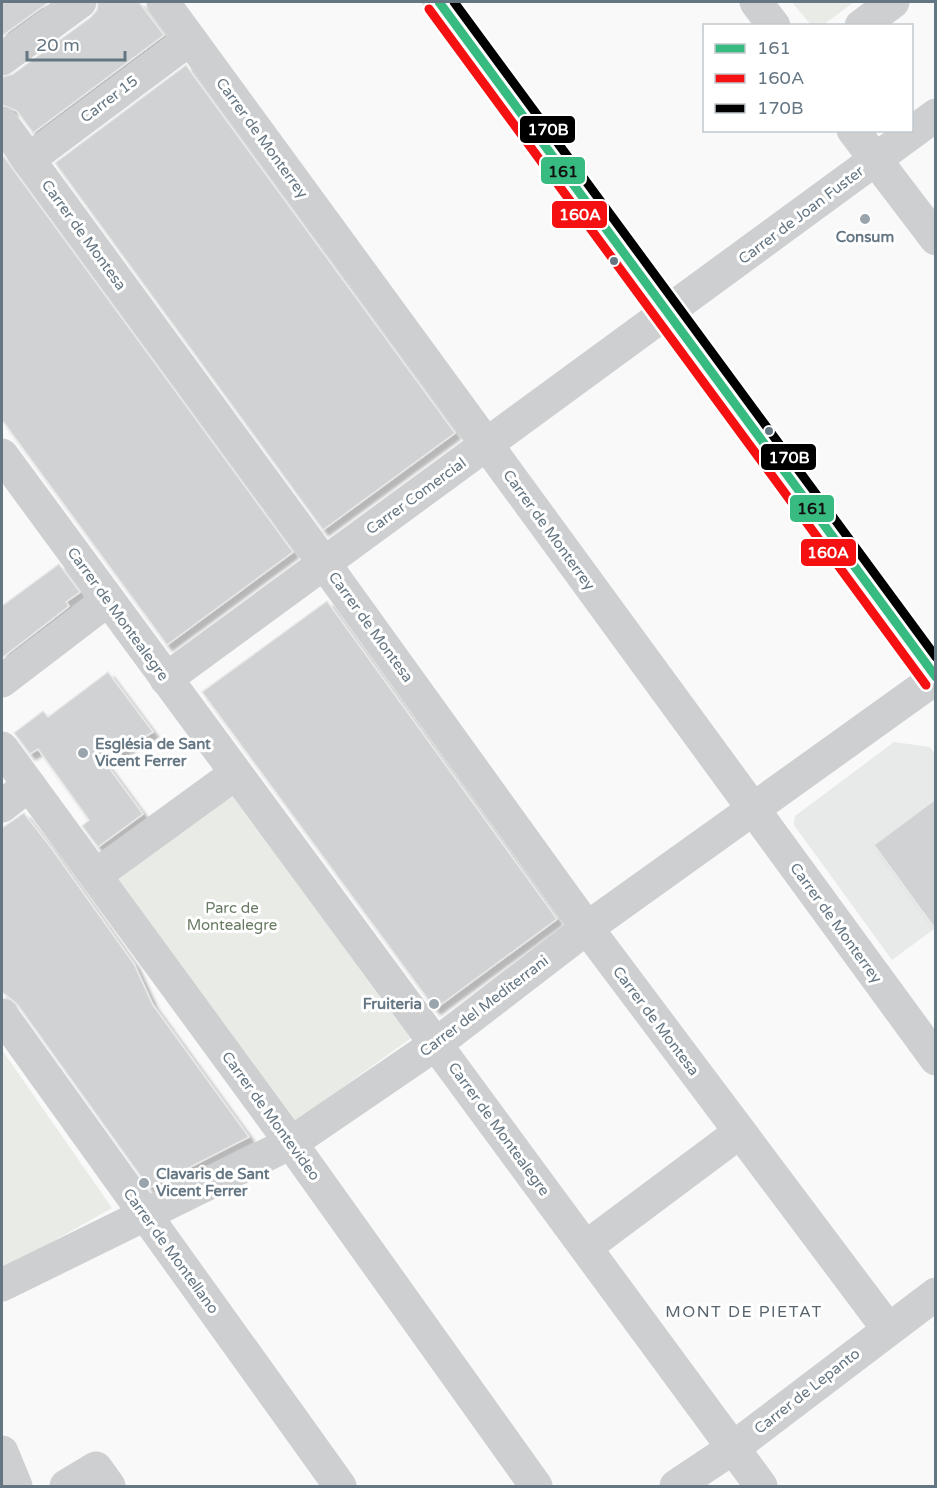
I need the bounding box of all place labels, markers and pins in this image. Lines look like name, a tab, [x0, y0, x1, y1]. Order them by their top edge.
marker: Consum	[858, 212, 872, 226]
place label: Consum	[836, 228, 894, 246]
unlabelled marker	[608, 255, 620, 267]
unlabelled marker	[763, 425, 775, 437]
place label: Església de Sant Vicent Ferrer	[95, 735, 211, 770]
marker: Església de Sant Vicent Ferrer	[76, 746, 90, 760]
place label: Fruiteria	[363, 995, 422, 1013]
marker: Fruiteria	[427, 997, 441, 1011]
place label: Clavaris de Sant Vicent Ferrer	[156, 1165, 270, 1200]
marker: Clavaris de Sant Vicent Ferrer	[137, 1176, 151, 1190]

